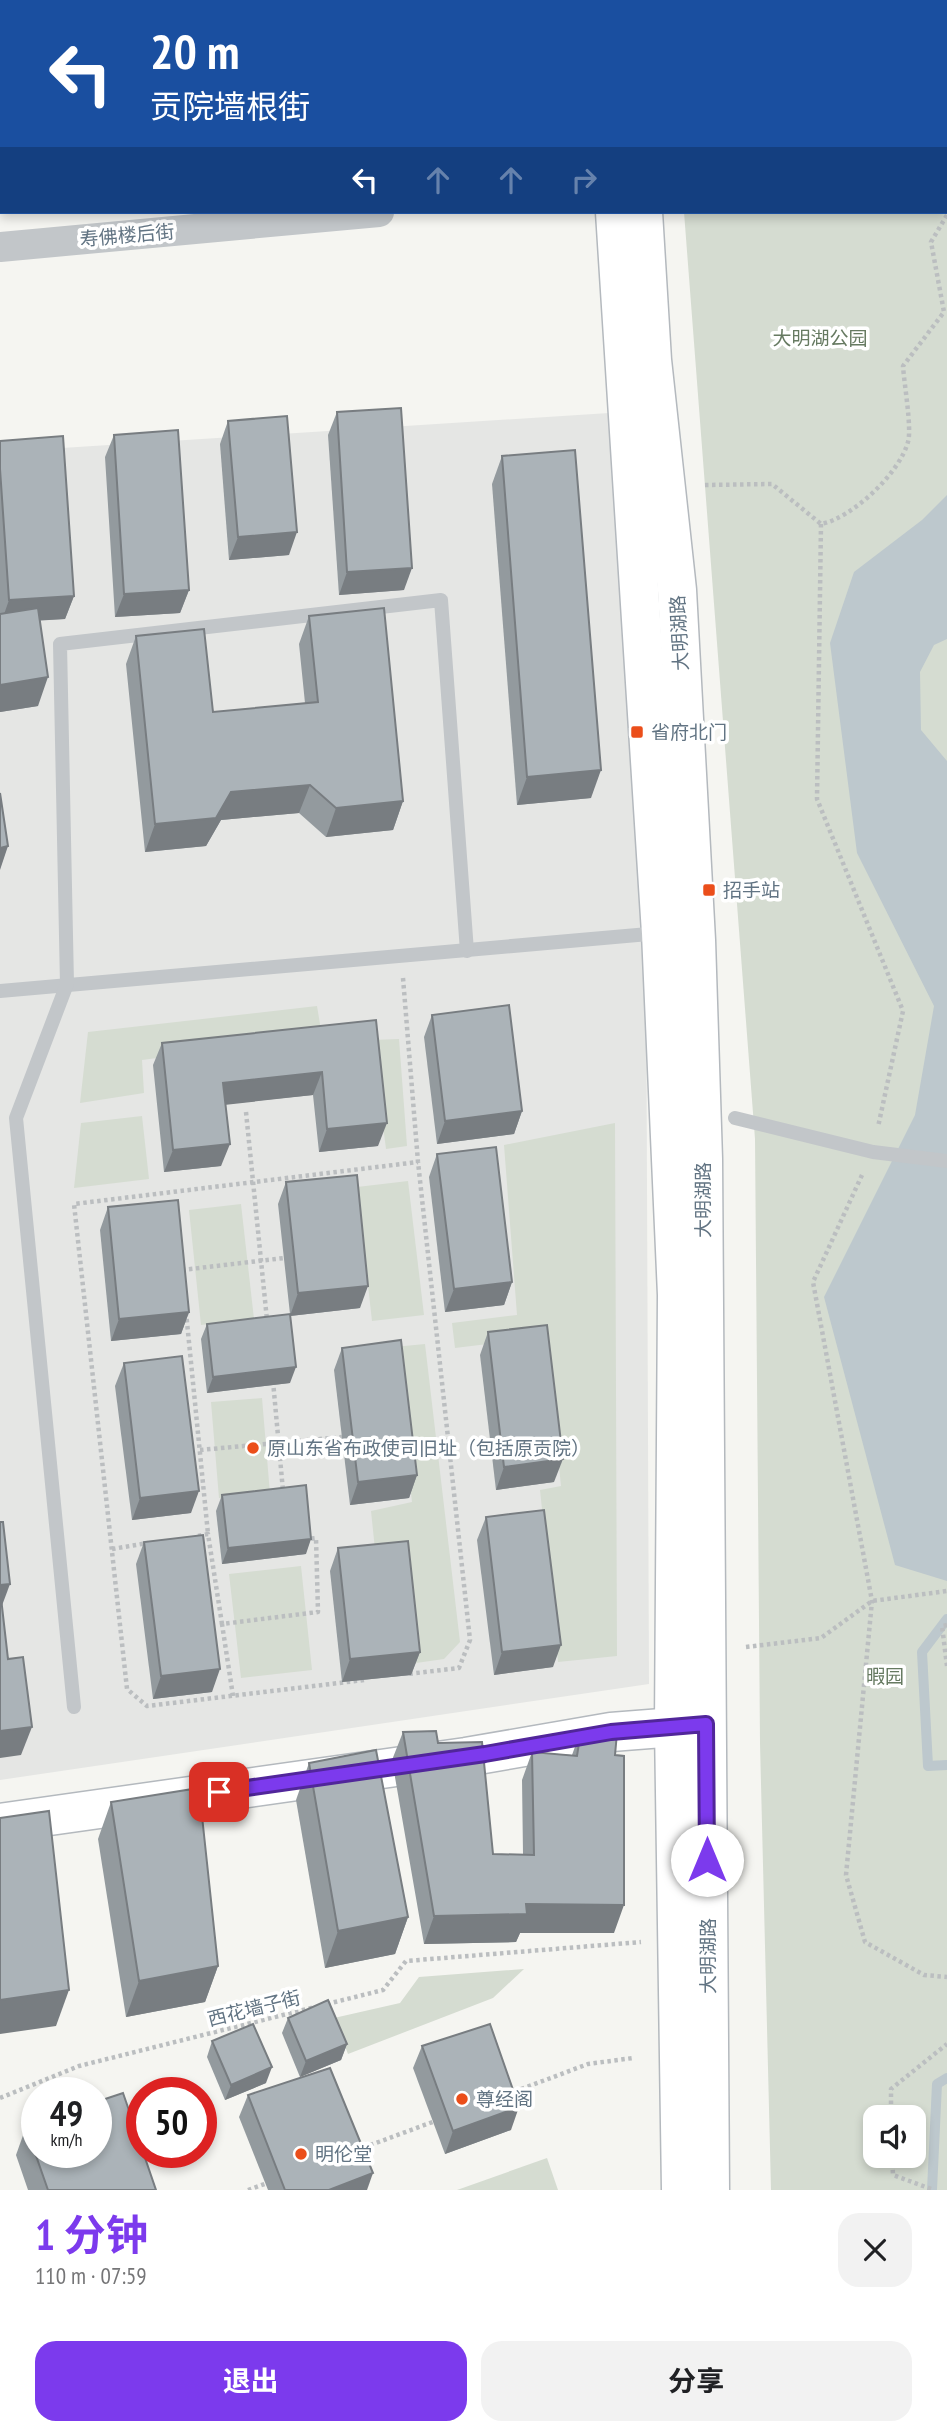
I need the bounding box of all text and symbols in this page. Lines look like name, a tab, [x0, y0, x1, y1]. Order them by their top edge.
text: 20 m	[150, 19, 239, 83]
icon: left	[35, 28, 126, 119]
text: 贡院墙根街	[150, 85, 310, 127]
icon: left	[346, 161, 384, 199]
icon: ahead	[419, 161, 457, 199]
icon: ahead	[492, 161, 530, 199]
icon: right	[565, 161, 603, 199]
street label: 寿佛楼后街	[79, 219, 175, 251]
park label: 大明湖公园	[772, 326, 868, 350]
street label: 大明湖路	[665, 594, 693, 672]
place label: 省府北门	[651, 720, 727, 744]
marker: 省府北门	[629, 724, 645, 740]
place label: 招手站	[723, 878, 780, 902]
marker: 招手站	[701, 882, 717, 898]
street label: 大明湖路	[691, 1162, 715, 1238]
place label: 原山东省布政使司旧址（包括原贡院）	[267, 1436, 590, 1460]
marker: 原山东省布政使司旧址（包括原贡院）	[245, 1440, 261, 1456]
park label: 暇园	[866, 1664, 904, 1688]
pin	[189, 1762, 249, 1822]
icon: arrive	[200, 1773, 238, 1811]
position arrow	[670, 1823, 744, 1897]
street label: 大明湖路	[696, 1918, 720, 1994]
street label: 西花墙子街	[205, 1985, 303, 2031]
speed limit sign: 50	[126, 2077, 217, 2168]
place label: 尊经阁	[476, 2087, 533, 2111]
text: 49	[50, 2090, 83, 2136]
marker: 尊经阁	[454, 2091, 470, 2107]
map controls	[863, 2105, 926, 2168]
button: sound	[863, 2105, 926, 2168]
text: km/h	[51, 2128, 82, 2151]
place label: 明伦堂	[315, 2142, 372, 2166]
marker: 明伦堂	[293, 2146, 309, 2162]
text: 1 分钟	[35, 2207, 148, 2262]
button: close	[838, 2213, 912, 2287]
text: 110 m · 07:59	[35, 2261, 147, 2290]
button: 退出	[35, 2341, 467, 2421]
button: 分享	[481, 2341, 912, 2421]

